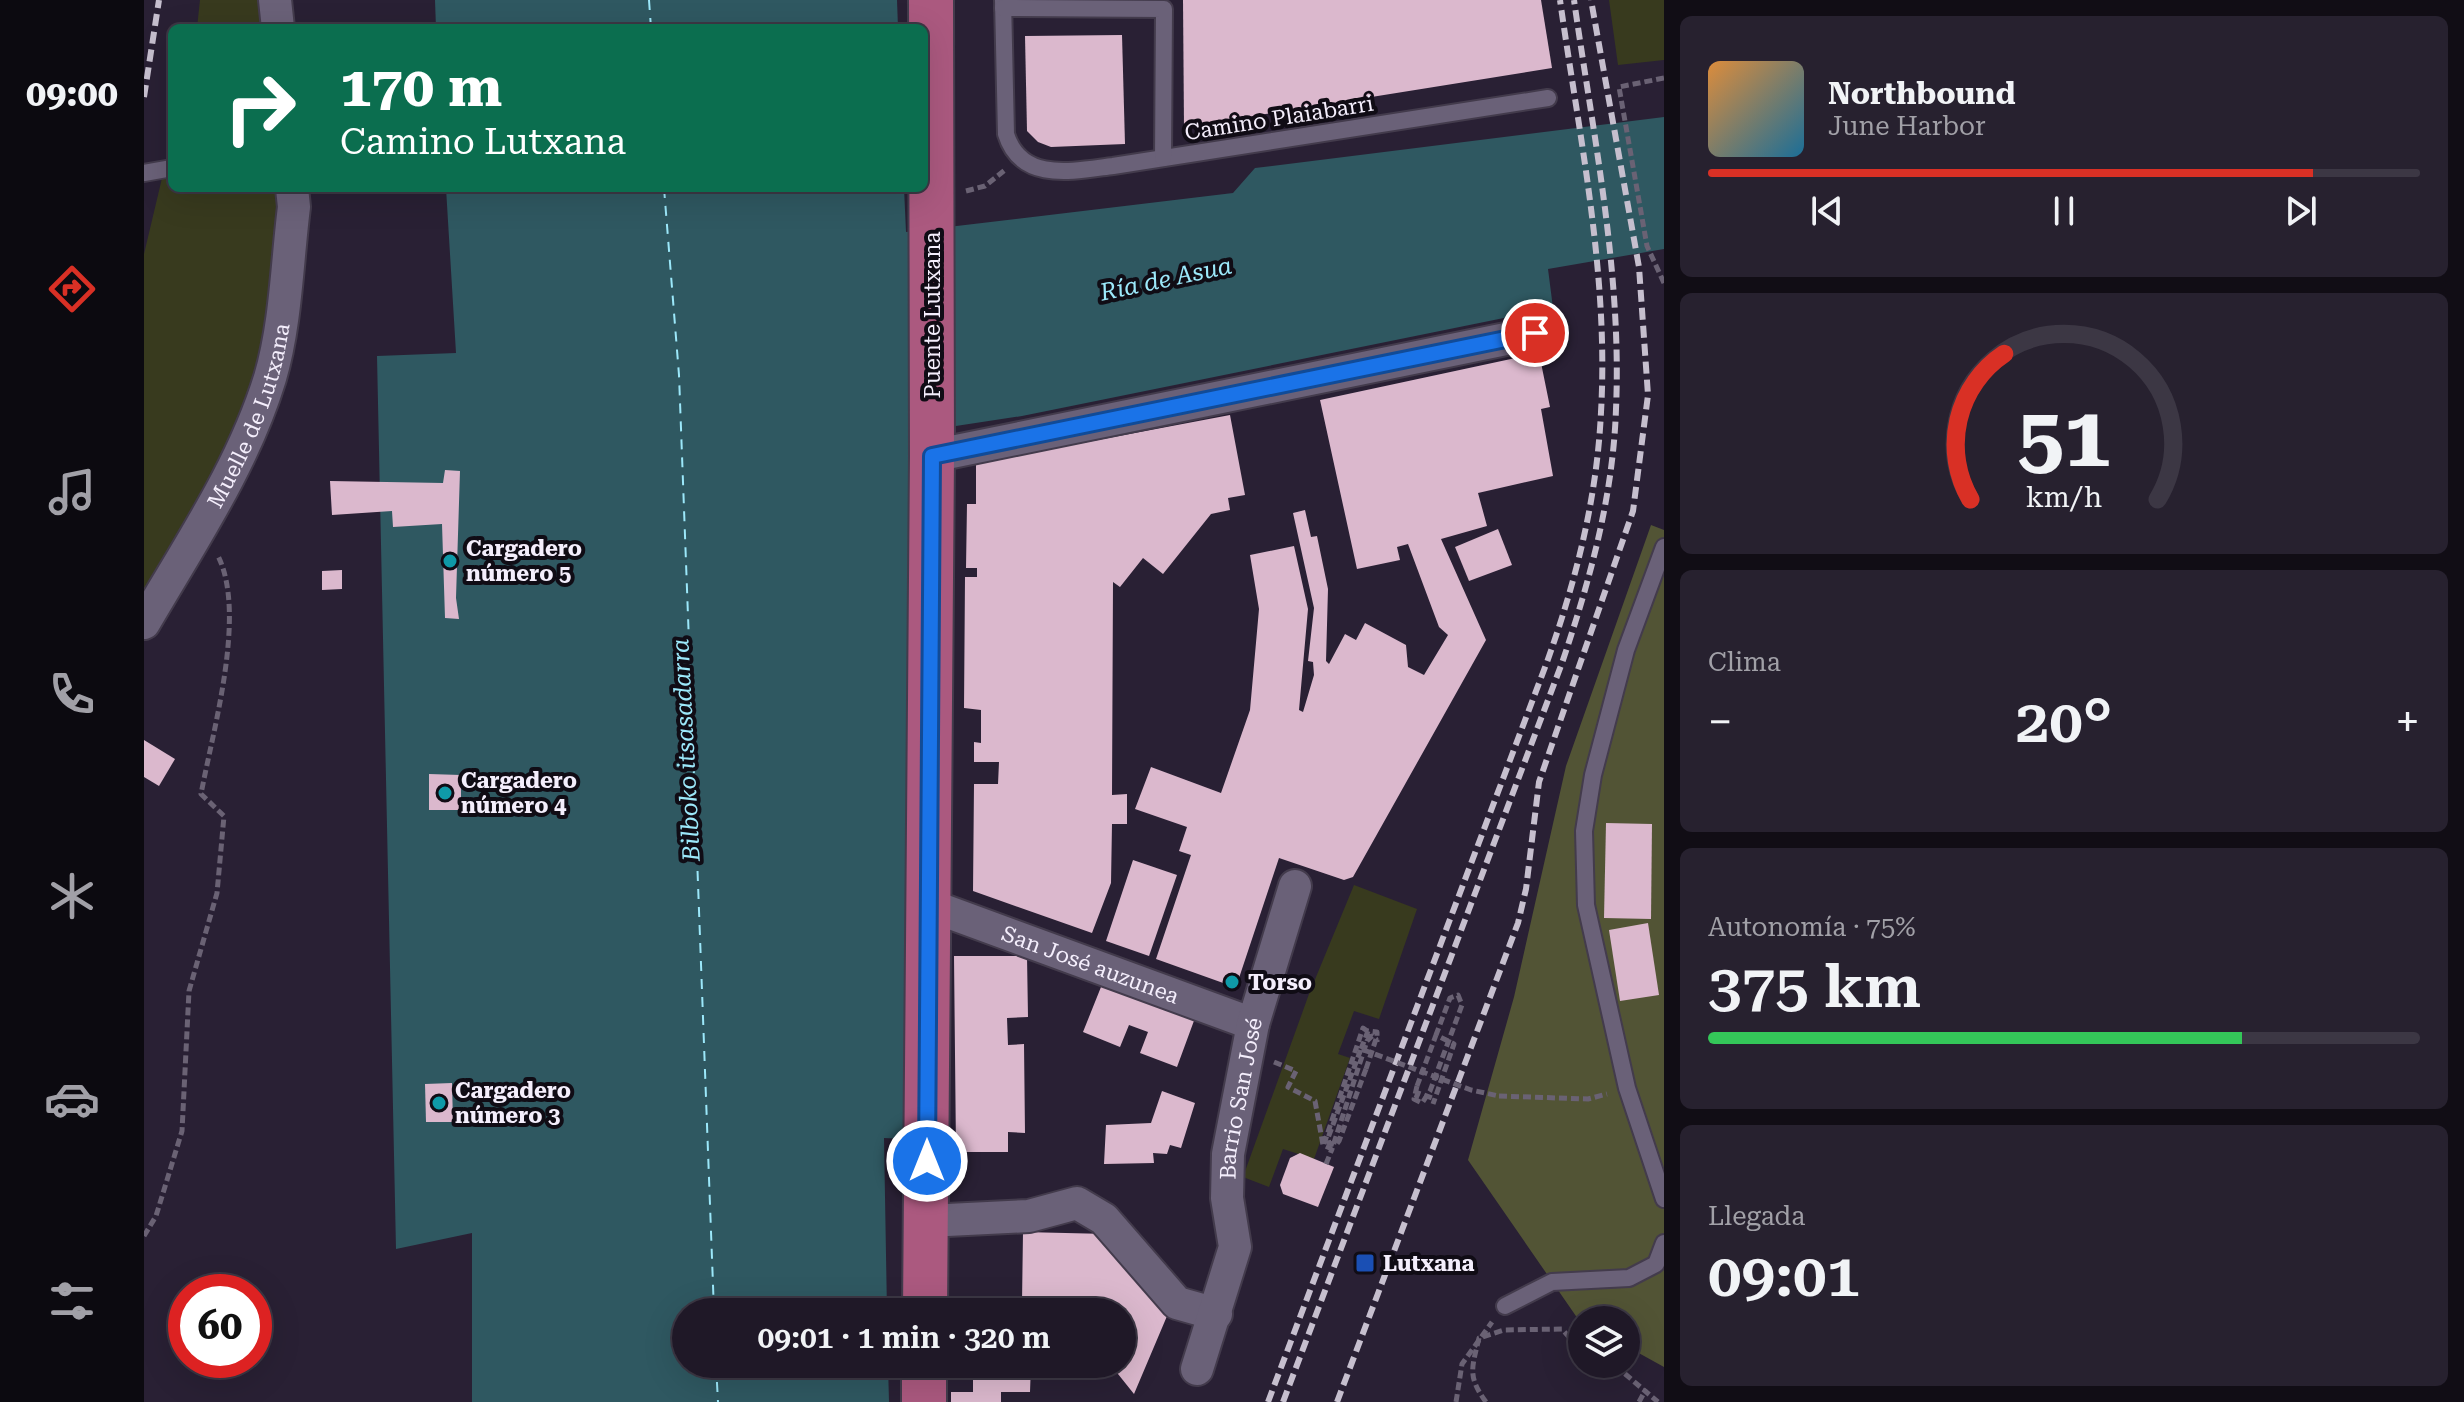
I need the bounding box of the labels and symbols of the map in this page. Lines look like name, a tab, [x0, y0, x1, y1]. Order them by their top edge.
street label: Camino Plaiabarri	[1183, 91, 1375, 145]
street label: Puente Lutxana	[920, 232, 945, 398]
water label: Ría de Asua	[1097, 251, 1235, 307]
pin	[1501, 299, 1569, 367]
street label: Muelle de Lutxana	[202, 321, 294, 512]
place label: Cargadero número 5	[466, 536, 582, 586]
marker: Cargadero número 5	[441, 552, 459, 570]
water label: Bilboko itsasadarra	[666, 638, 706, 863]
place label: Cargadero número 4	[461, 768, 577, 818]
marker: Cargadero número 4	[436, 784, 454, 802]
street label: San José auzunea	[998, 920, 1183, 1008]
place label: Torso	[1248, 970, 1312, 995]
marker: Torso	[1223, 973, 1241, 991]
street label: Barrio San José	[1215, 1014, 1267, 1180]
place label: Cargadero número 3	[455, 1078, 571, 1128]
marker: Cargadero número 3	[430, 1094, 448, 1112]
position arrow	[885, 1119, 969, 1203]
place label: Lutxana	[1383, 1251, 1475, 1276]
marker: Lutxana	[1354, 1252, 1376, 1274]
speed limit sign: 60	[168, 1274, 272, 1378]

